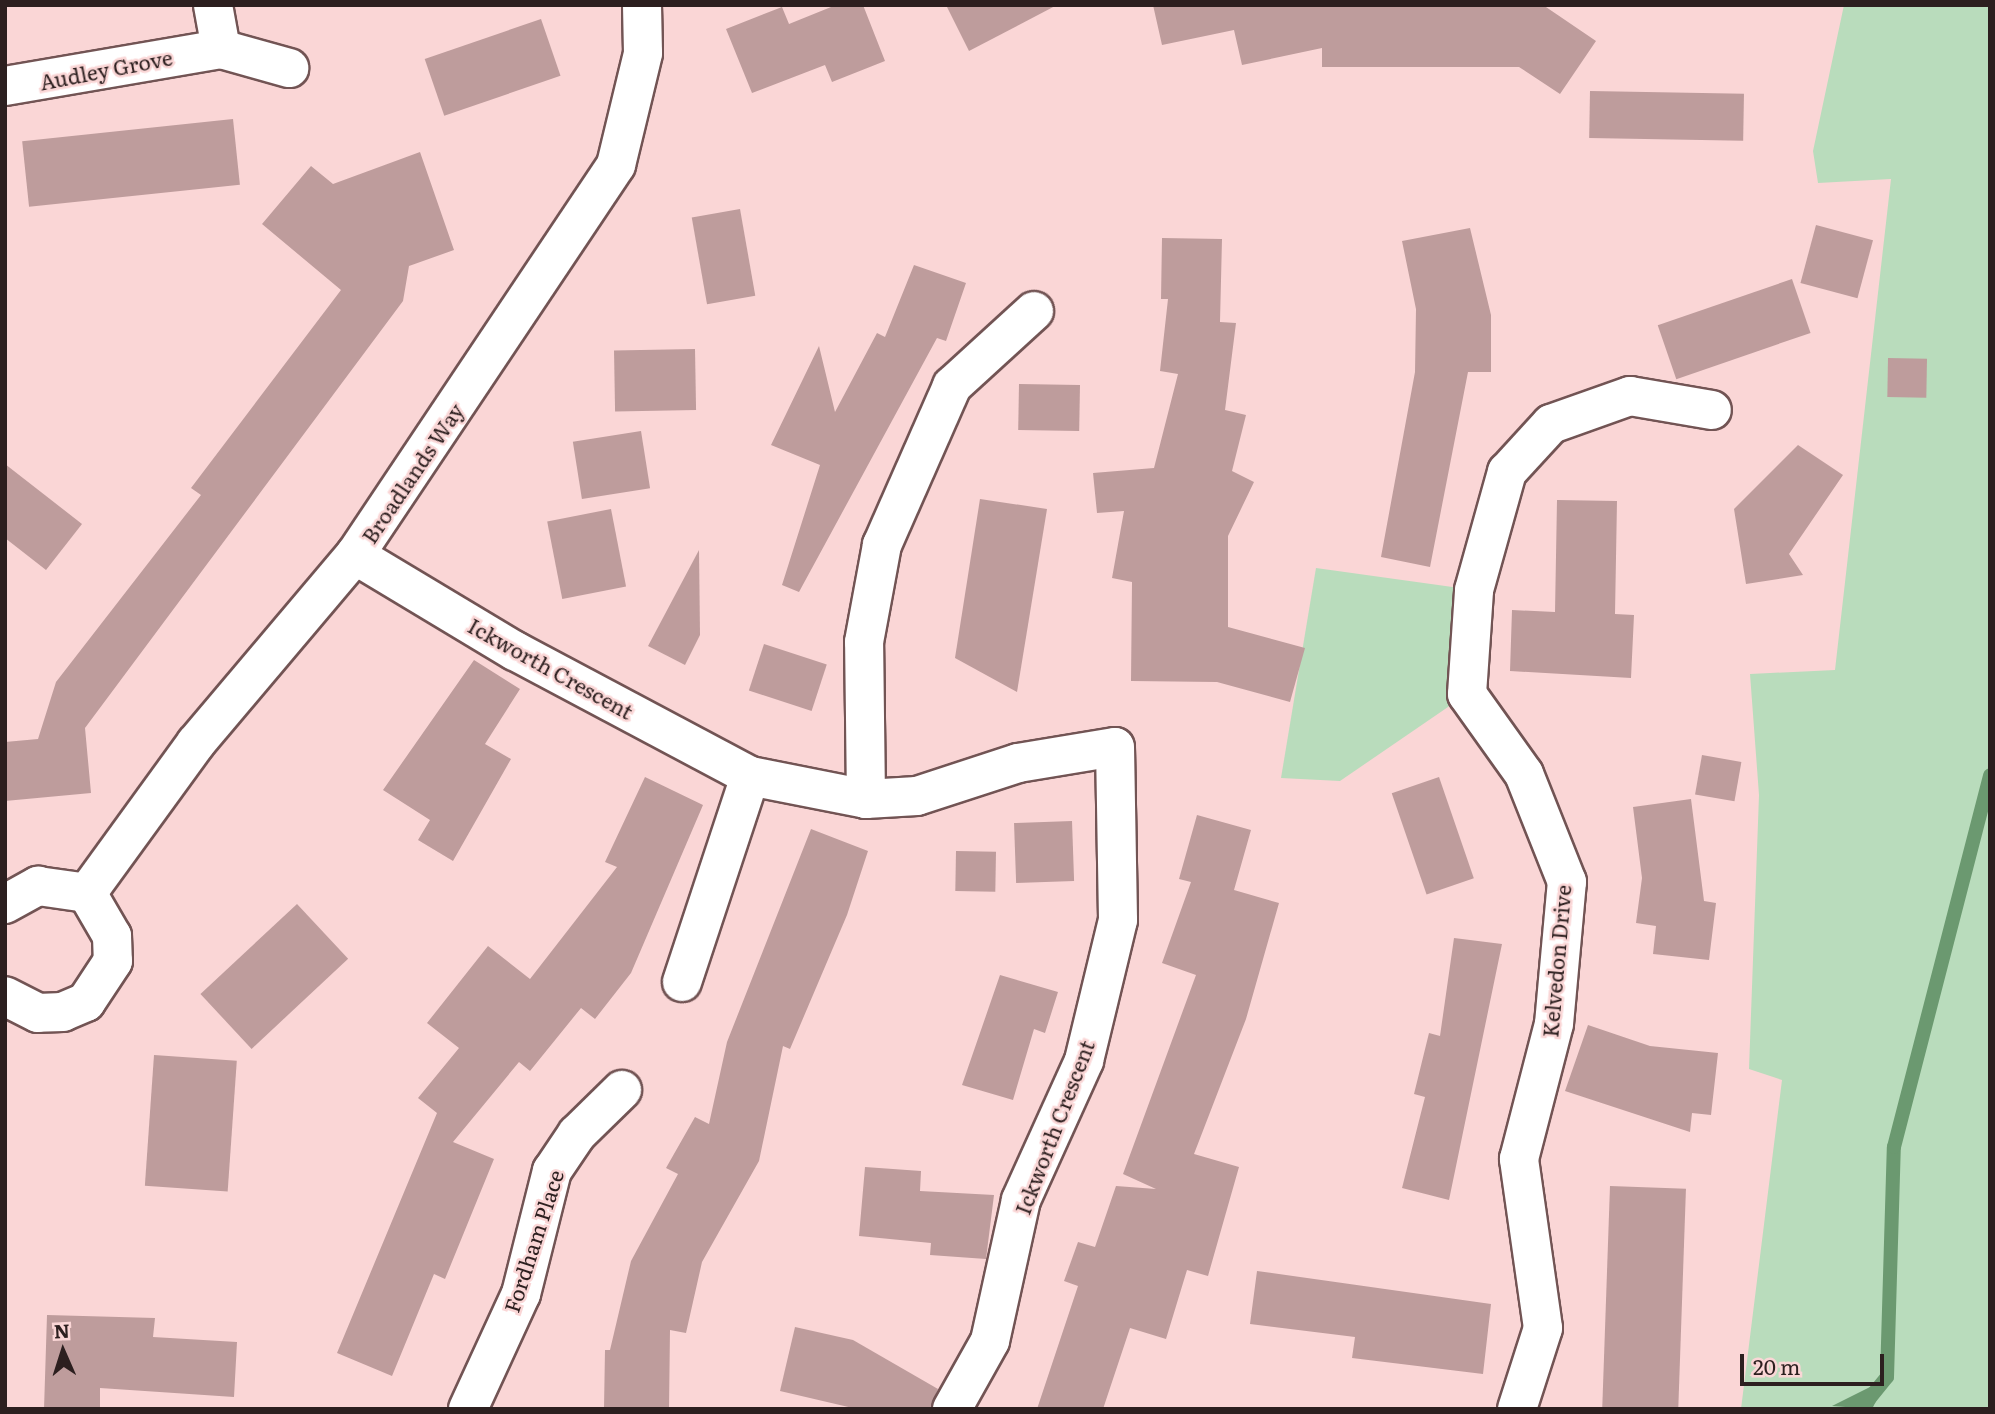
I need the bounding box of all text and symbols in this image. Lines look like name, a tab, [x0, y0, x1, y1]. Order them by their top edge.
street label: Audley Grove	[37, 44, 175, 94]
street label: Broadlands Way	[356, 398, 468, 548]
street label: Ickworth Crescent	[464, 612, 638, 724]
street label: Kelvedon Drive	[1537, 884, 1575, 1038]
street label: Ickworth Crescent	[1009, 1036, 1099, 1218]
street label: Fordham Place	[498, 1167, 568, 1315]
north arrow	[28, 1316, 98, 1386]
text: N	[53, 1316, 71, 1344]
scale bar	[1743, 1340, 1886, 1384]
text: 20 m	[1753, 1350, 1800, 1381]

